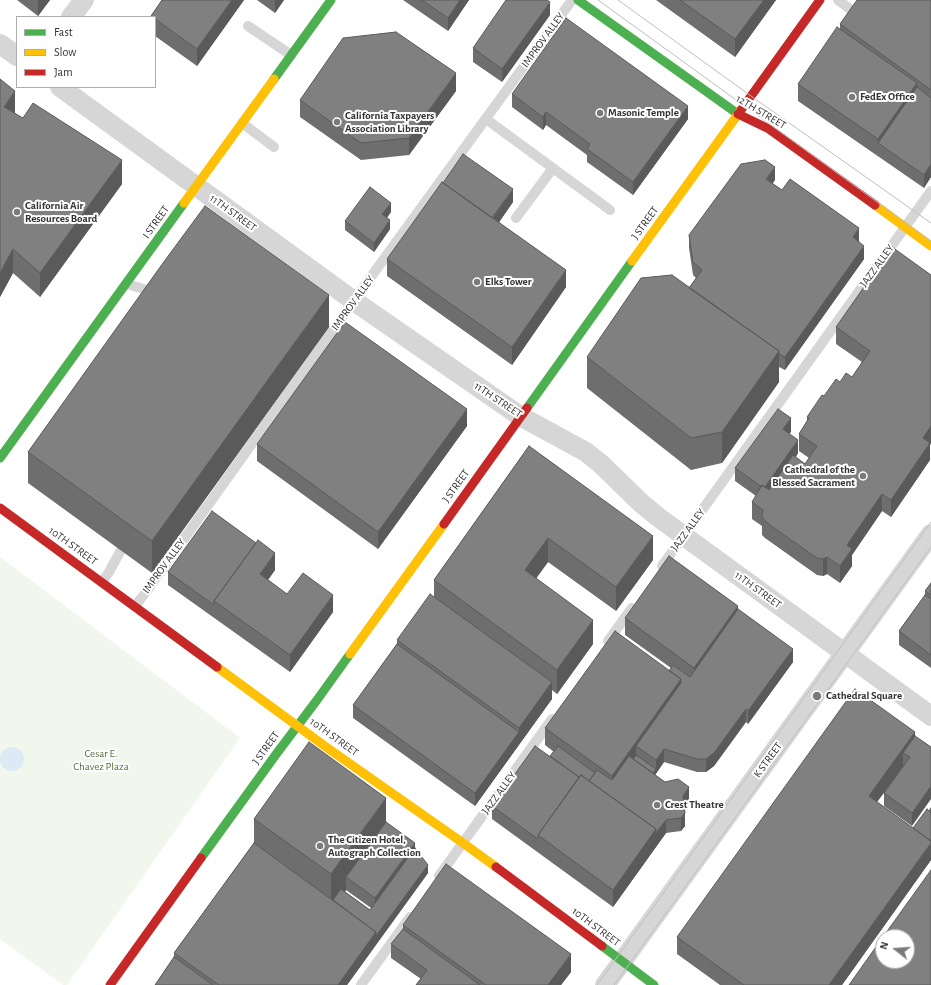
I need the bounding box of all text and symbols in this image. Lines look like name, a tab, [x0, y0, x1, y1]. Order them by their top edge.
street label: IMPROV ALLEY	[519, 10, 567, 70]
legend	[16, 16, 156, 88]
text: Fast	[54, 26, 73, 38]
text: Slow	[54, 46, 76, 58]
text: Jam	[54, 66, 73, 78]
place label: FedEx Office	[860, 90, 915, 104]
street label: 12TH STREET	[734, 92, 788, 132]
marker: FedEx Office	[847, 92, 857, 102]
place label: Masonic Temple	[608, 106, 679, 120]
marker: Masonic Temple	[595, 108, 605, 118]
place label: California Taxpayers Association Library	[345, 109, 434, 135]
marker: California Taxpayers Association Library	[332, 117, 342, 127]
street label: 11TH STREET	[207, 192, 259, 234]
place label: California Air Resources Board	[25, 199, 97, 225]
street label: I STREET	[140, 203, 172, 241]
street label: J STREET	[629, 204, 661, 242]
marker: California Air Resources Board	[12, 207, 22, 217]
street label: JAZZ ALLEY	[857, 242, 897, 290]
street label: IMPROV ALLEY	[329, 273, 377, 333]
place label: Elks Tower	[485, 275, 532, 289]
marker: Elks Tower	[472, 277, 482, 287]
street label: 11TH STREET	[472, 379, 524, 421]
place label: Cathedral of the Blessed Sacrament	[772, 463, 855, 489]
street label: J STREET	[440, 467, 472, 505]
marker: Cathedral of the Blessed Sacrament	[858, 471, 868, 481]
street label: JAZZ ALLEY	[668, 506, 708, 554]
street label: 10TH STREET	[46, 524, 100, 568]
street label: IMPROV ALLEY	[140, 536, 188, 596]
street label: 11TH STREET	[732, 569, 784, 611]
place label: Cathedral Square	[826, 689, 902, 703]
marker: Cathedral Square	[811, 690, 823, 702]
street label: 10TH STREET	[307, 715, 361, 759]
street label: J STREET	[250, 729, 282, 767]
street label: K STREET	[751, 740, 785, 780]
park label: Cesar E. Chavez Plaza	[73, 747, 129, 773]
street label: JAZZ ALLEY	[479, 769, 519, 817]
place label: Crest Theatre	[665, 798, 724, 812]
marker: Crest Theatre	[652, 800, 662, 810]
place label: The Citizen Hotel, Autograph Collection	[328, 833, 421, 859]
marker: The Citizen Hotel, Autograph Collection	[315, 841, 325, 851]
street label: 10TH STREET	[569, 905, 623, 949]
north arrow	[875, 929, 915, 969]
text: N	[878, 940, 890, 951]

